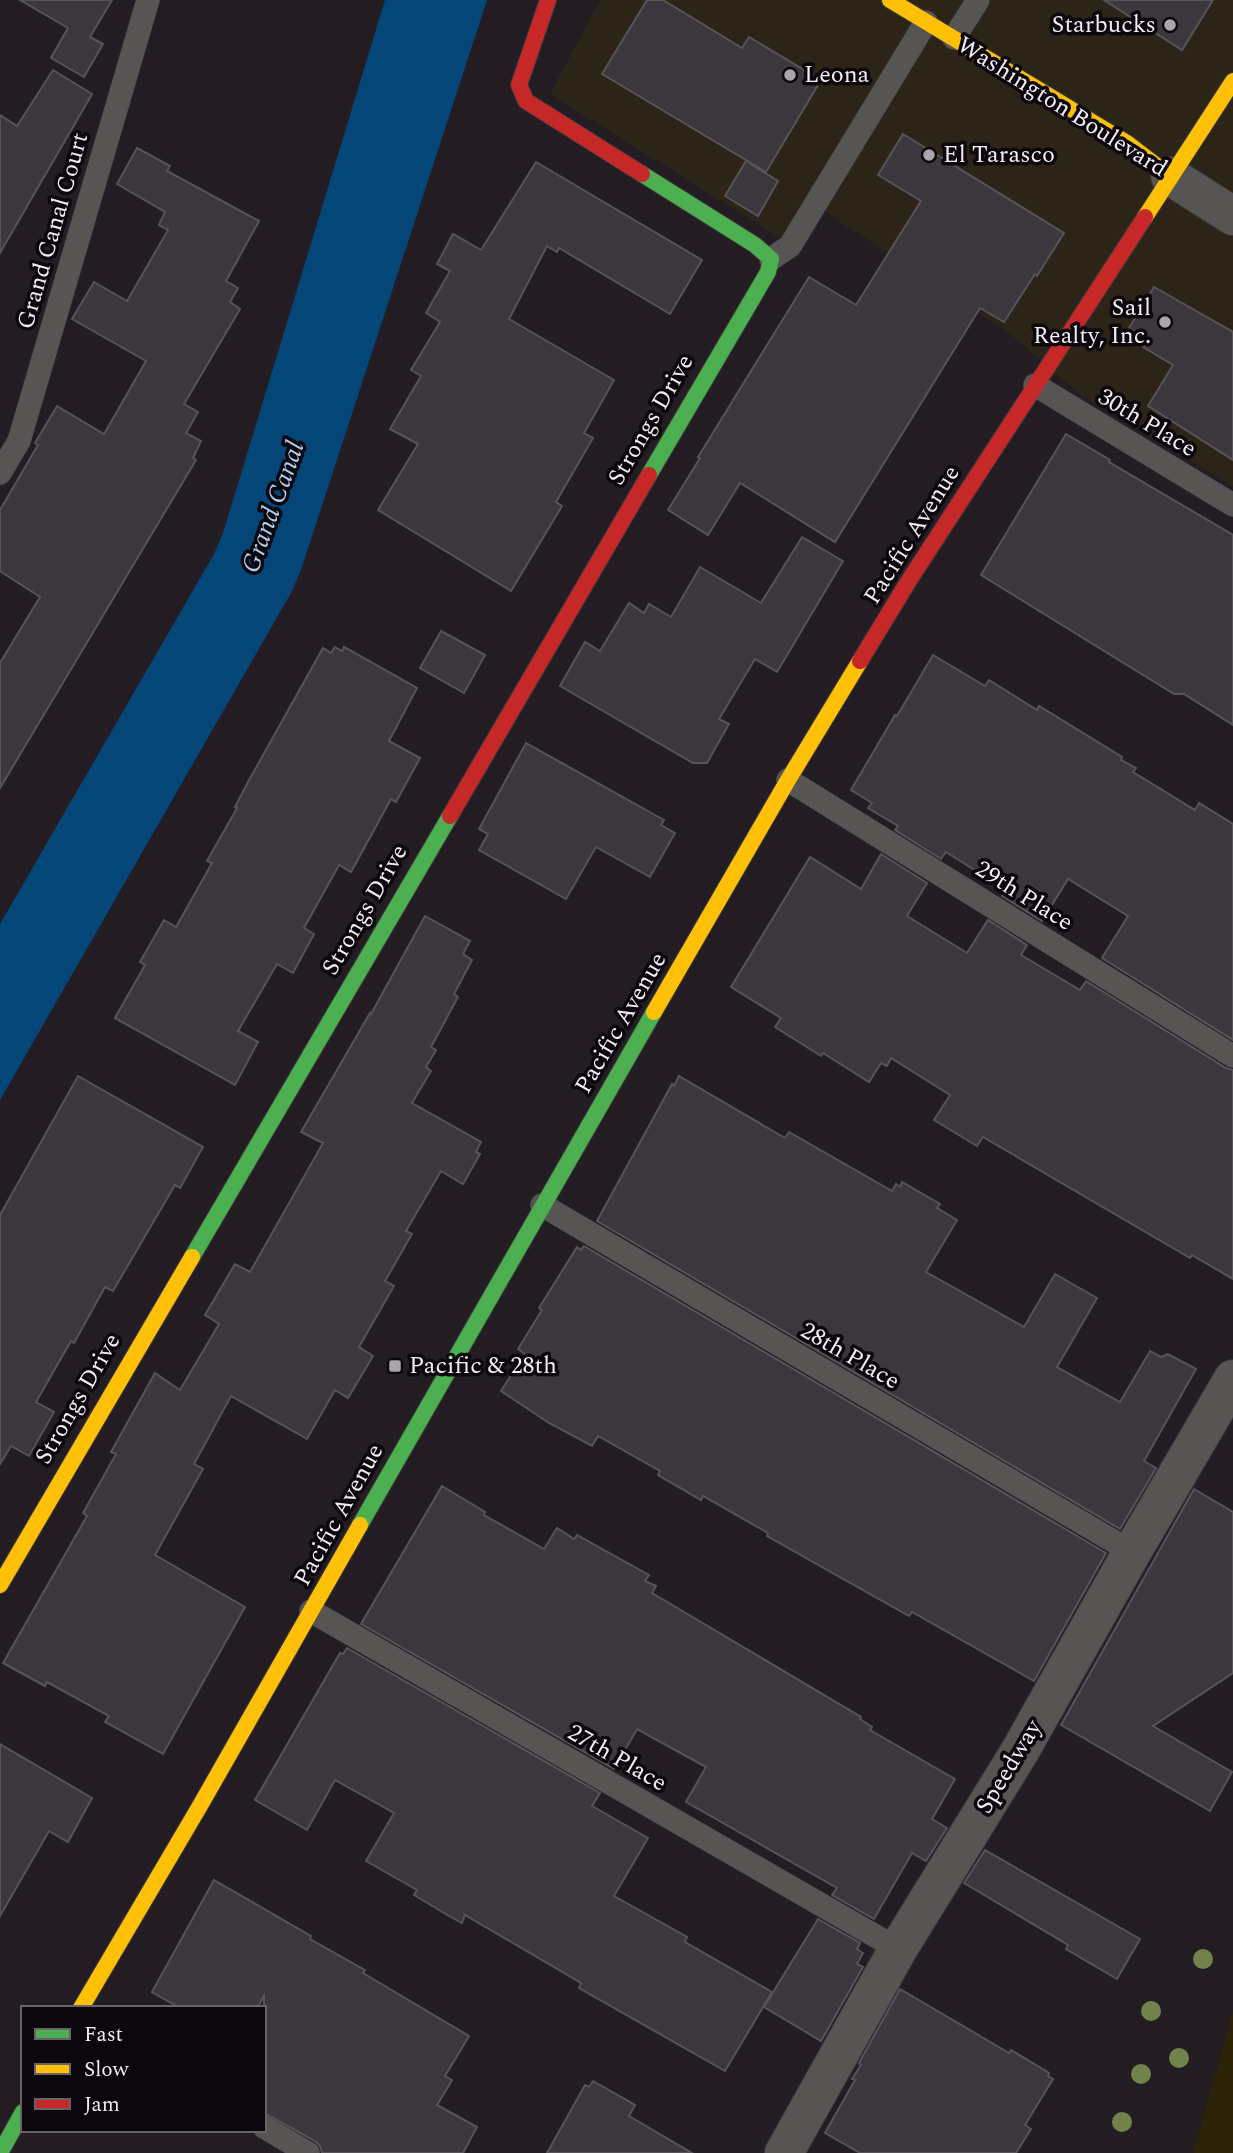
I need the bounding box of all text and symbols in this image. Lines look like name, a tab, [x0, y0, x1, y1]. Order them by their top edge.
place label: Starbucks	[1052, 7, 1156, 43]
marker: Starbucks	[1162, 17, 1178, 33]
street label: Washington Boulevard	[950, 28, 1174, 186]
place label: Leona	[804, 57, 870, 93]
marker: Leona	[782, 67, 798, 83]
street label: Grand Canal Court	[8, 129, 98, 333]
place label: El Tarasco	[943, 137, 1055, 173]
marker: El Tarasco	[921, 147, 937, 163]
place label: Sail Realty, Inc.	[1033, 290, 1151, 354]
marker: Sail Realty, Inc.	[1157, 314, 1173, 330]
street label: Strongs Drive	[599, 348, 703, 492]
street label: 30th Place	[1091, 379, 1203, 467]
water label: Grand Canal	[231, 435, 315, 579]
street label: Pacific Avenue	[855, 458, 969, 612]
street label: Strongs Drive	[313, 838, 417, 982]
street label: 29th Place	[968, 852, 1080, 940]
street label: Pacific Avenue	[566, 946, 676, 1100]
street label: 28th Place	[794, 1313, 906, 1399]
street label: Strongs Drive	[26, 1327, 130, 1471]
place label: Pacific & 28th	[409, 1348, 557, 1384]
marker: Pacific & 28th	[387, 1358, 403, 1374]
street label: Pacific Avenue	[285, 1437, 393, 1593]
street label: Speedway	[967, 1712, 1052, 1821]
street label: 27th Place	[561, 1715, 673, 1801]
legend	[21, 2006, 266, 2132]
text: Fast	[84, 2019, 123, 2051]
text: Slow	[84, 2054, 130, 2086]
text: Jam	[84, 2089, 120, 2121]

